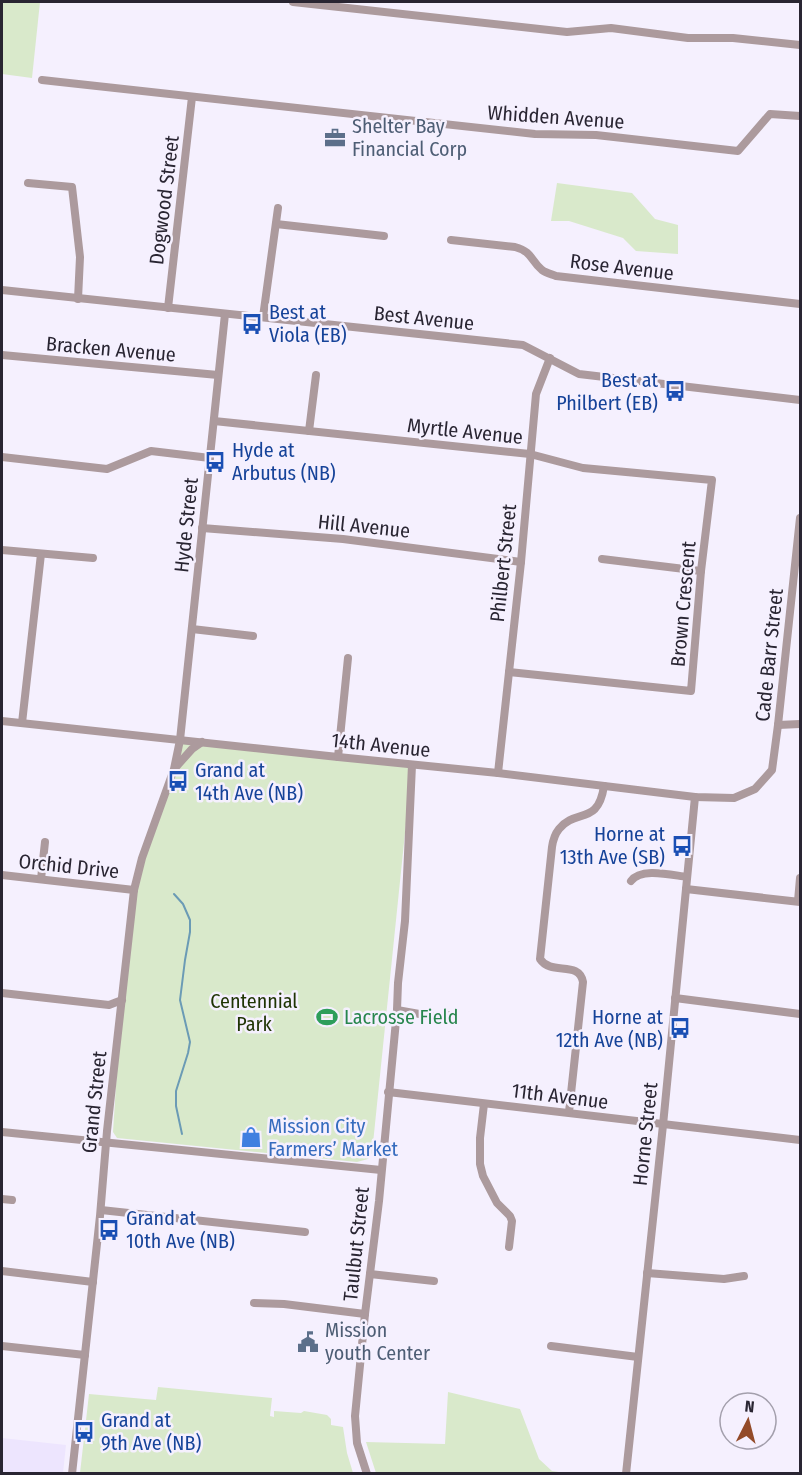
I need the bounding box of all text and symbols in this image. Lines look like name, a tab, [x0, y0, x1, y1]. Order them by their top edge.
street label: Whidden Avenue	[487, 100, 625, 134]
place label: Shelter Bay Financial Corp	[352, 114, 467, 161]
office icon: Shelter Bay Financial Corp	[323, 126, 347, 150]
street label: Dogwood Street	[144, 133, 184, 266]
street label: Rose Avenue	[569, 249, 675, 285]
place label: Best at Viola (EB)	[269, 300, 347, 347]
street label: Best Avenue	[373, 301, 475, 335]
bus stop icon: Best at Viola (EB)	[240, 312, 264, 336]
street label: Bracken Avenue	[45, 331, 177, 367]
place label: Best at Philbert (EB)	[556, 368, 658, 415]
bus stop icon: Best at Philbert (EB)	[663, 379, 687, 403]
street label: Myrtle Avenue	[406, 413, 524, 449]
place label: Hyde at Arbutus (NB)	[232, 438, 336, 485]
bus stop icon: Hyde at Arbutus (NB)	[203, 450, 227, 474]
street label: Hyde Street	[169, 476, 203, 574]
street label: Philbert Street	[485, 502, 521, 623]
street label: Hill Avenue	[317, 509, 411, 543]
street label: Brown Crescent	[666, 540, 700, 668]
street label: Cade Barr Street	[750, 587, 788, 723]
street label: 14th Avenue	[330, 728, 432, 762]
place label: Grand at 14th Ave (NB)	[195, 758, 303, 805]
bus stop icon: Grand at 14th Ave (NB)	[166, 769, 190, 793]
place label: Horne at 13th Ave (SB)	[560, 822, 665, 869]
bus stop icon: Horne at 13th Ave (SB)	[670, 834, 694, 858]
street label: Orchid Drive	[18, 849, 120, 883]
park label: Centennial Park	[210, 989, 298, 1036]
sports icon: Lacrosse Field	[315, 1005, 339, 1029]
place label: Lacrosse Field	[344, 1005, 458, 1029]
place label: Horne at 12th Ave (NB)	[556, 1005, 663, 1052]
bus stop icon: Horne at 12th Ave (NB)	[668, 1016, 692, 1040]
street label: Grand Street	[77, 1049, 111, 1154]
street label: 11th Avenue	[510, 1078, 610, 1114]
street label: Horne Street	[628, 1081, 662, 1187]
place label: Mission City Farmers’ Market	[268, 1114, 399, 1161]
shop icon: Mission City Farmers’ Market	[239, 1125, 263, 1149]
street label: Taulbut Street	[338, 1185, 374, 1303]
place label: Grand at 10th Ave (NB)	[126, 1206, 235, 1253]
bus stop icon: Grand at 10th Ave (NB)	[97, 1218, 121, 1242]
place label: Mission youth Center	[325, 1318, 430, 1365]
public building icon: Mission youth Center	[296, 1330, 320, 1354]
north arrow	[718, 1391, 778, 1451]
text: N	[744, 1397, 755, 1417]
place label: Grand at 9th Ave (NB)	[101, 1408, 201, 1455]
bus stop icon: Grand at 9th Ave (NB)	[72, 1420, 96, 1444]

